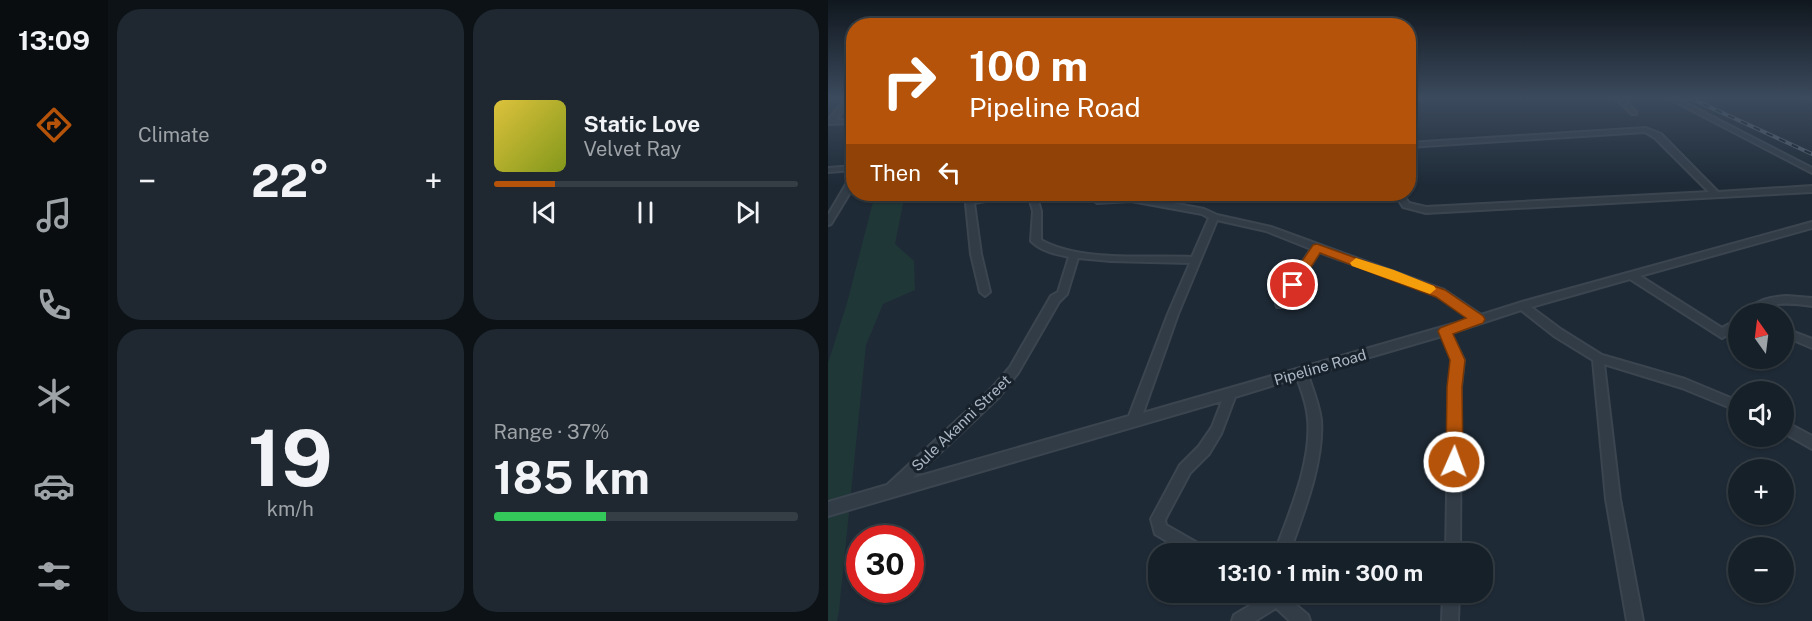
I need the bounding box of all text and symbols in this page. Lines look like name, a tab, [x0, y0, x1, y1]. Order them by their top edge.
text: 13:09	[18, 24, 90, 56]
text: 100 m	[969, 41, 1088, 90]
icon: right	[870, 42, 948, 120]
text: Pipeline Road	[969, 91, 1141, 123]
icon: directions	[33, 104, 75, 146]
text: Static Love	[584, 111, 700, 137]
text: Climate	[138, 123, 210, 147]
text: Velvet Ray	[584, 137, 681, 161]
text: 22°	[251, 154, 329, 207]
icon: left	[933, 156, 966, 189]
text: Then	[870, 160, 921, 186]
text: −	[138, 162, 156, 200]
text: +	[424, 162, 442, 200]
icon: music	[33, 194, 75, 236]
icon: previous	[528, 196, 561, 229]
icon: pause	[629, 196, 662, 229]
icon: next	[731, 196, 764, 229]
pin	[1267, 259, 1318, 310]
icon: arrive	[1276, 268, 1309, 301]
icon: phone	[33, 284, 75, 326]
north arrow	[1728, 303, 1794, 369]
map controls	[1728, 303, 1794, 603]
street label: Pipeline Road	[1272, 346, 1368, 388]
street label: Sule Akanni Street	[908, 371, 1014, 475]
icon: climate	[33, 375, 75, 417]
button: sound	[1728, 381, 1794, 447]
text: 19	[248, 412, 333, 504]
text: Range · 37%	[494, 420, 609, 444]
position arrow	[1422, 430, 1486, 494]
text: 185 km	[494, 451, 650, 504]
button: +	[1728, 459, 1794, 525]
icon: car	[33, 465, 75, 507]
text: km/h	[267, 497, 314, 521]
speed limit sign: 30	[846, 525, 924, 603]
button: −	[1728, 537, 1794, 603]
icon: filters	[33, 555, 75, 597]
text: 13:10 · 1 min · 300 m	[1218, 560, 1423, 586]

